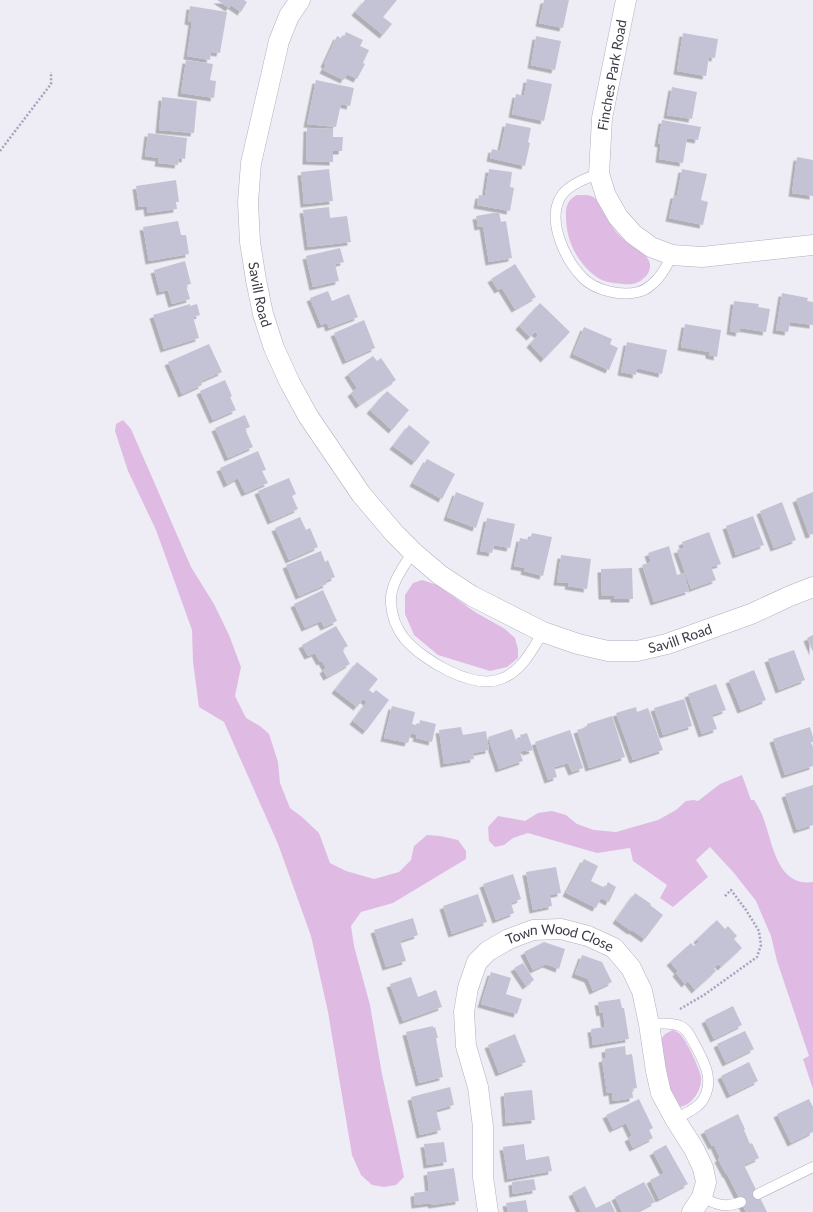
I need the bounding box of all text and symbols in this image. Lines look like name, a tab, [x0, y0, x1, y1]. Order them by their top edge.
street label: Finches Park Road	[593, 18, 630, 132]
street label: Savill Road	[245, 261, 276, 329]
street label: Savill Road	[646, 620, 714, 656]
street label: Town Wood Close	[503, 920, 617, 955]

